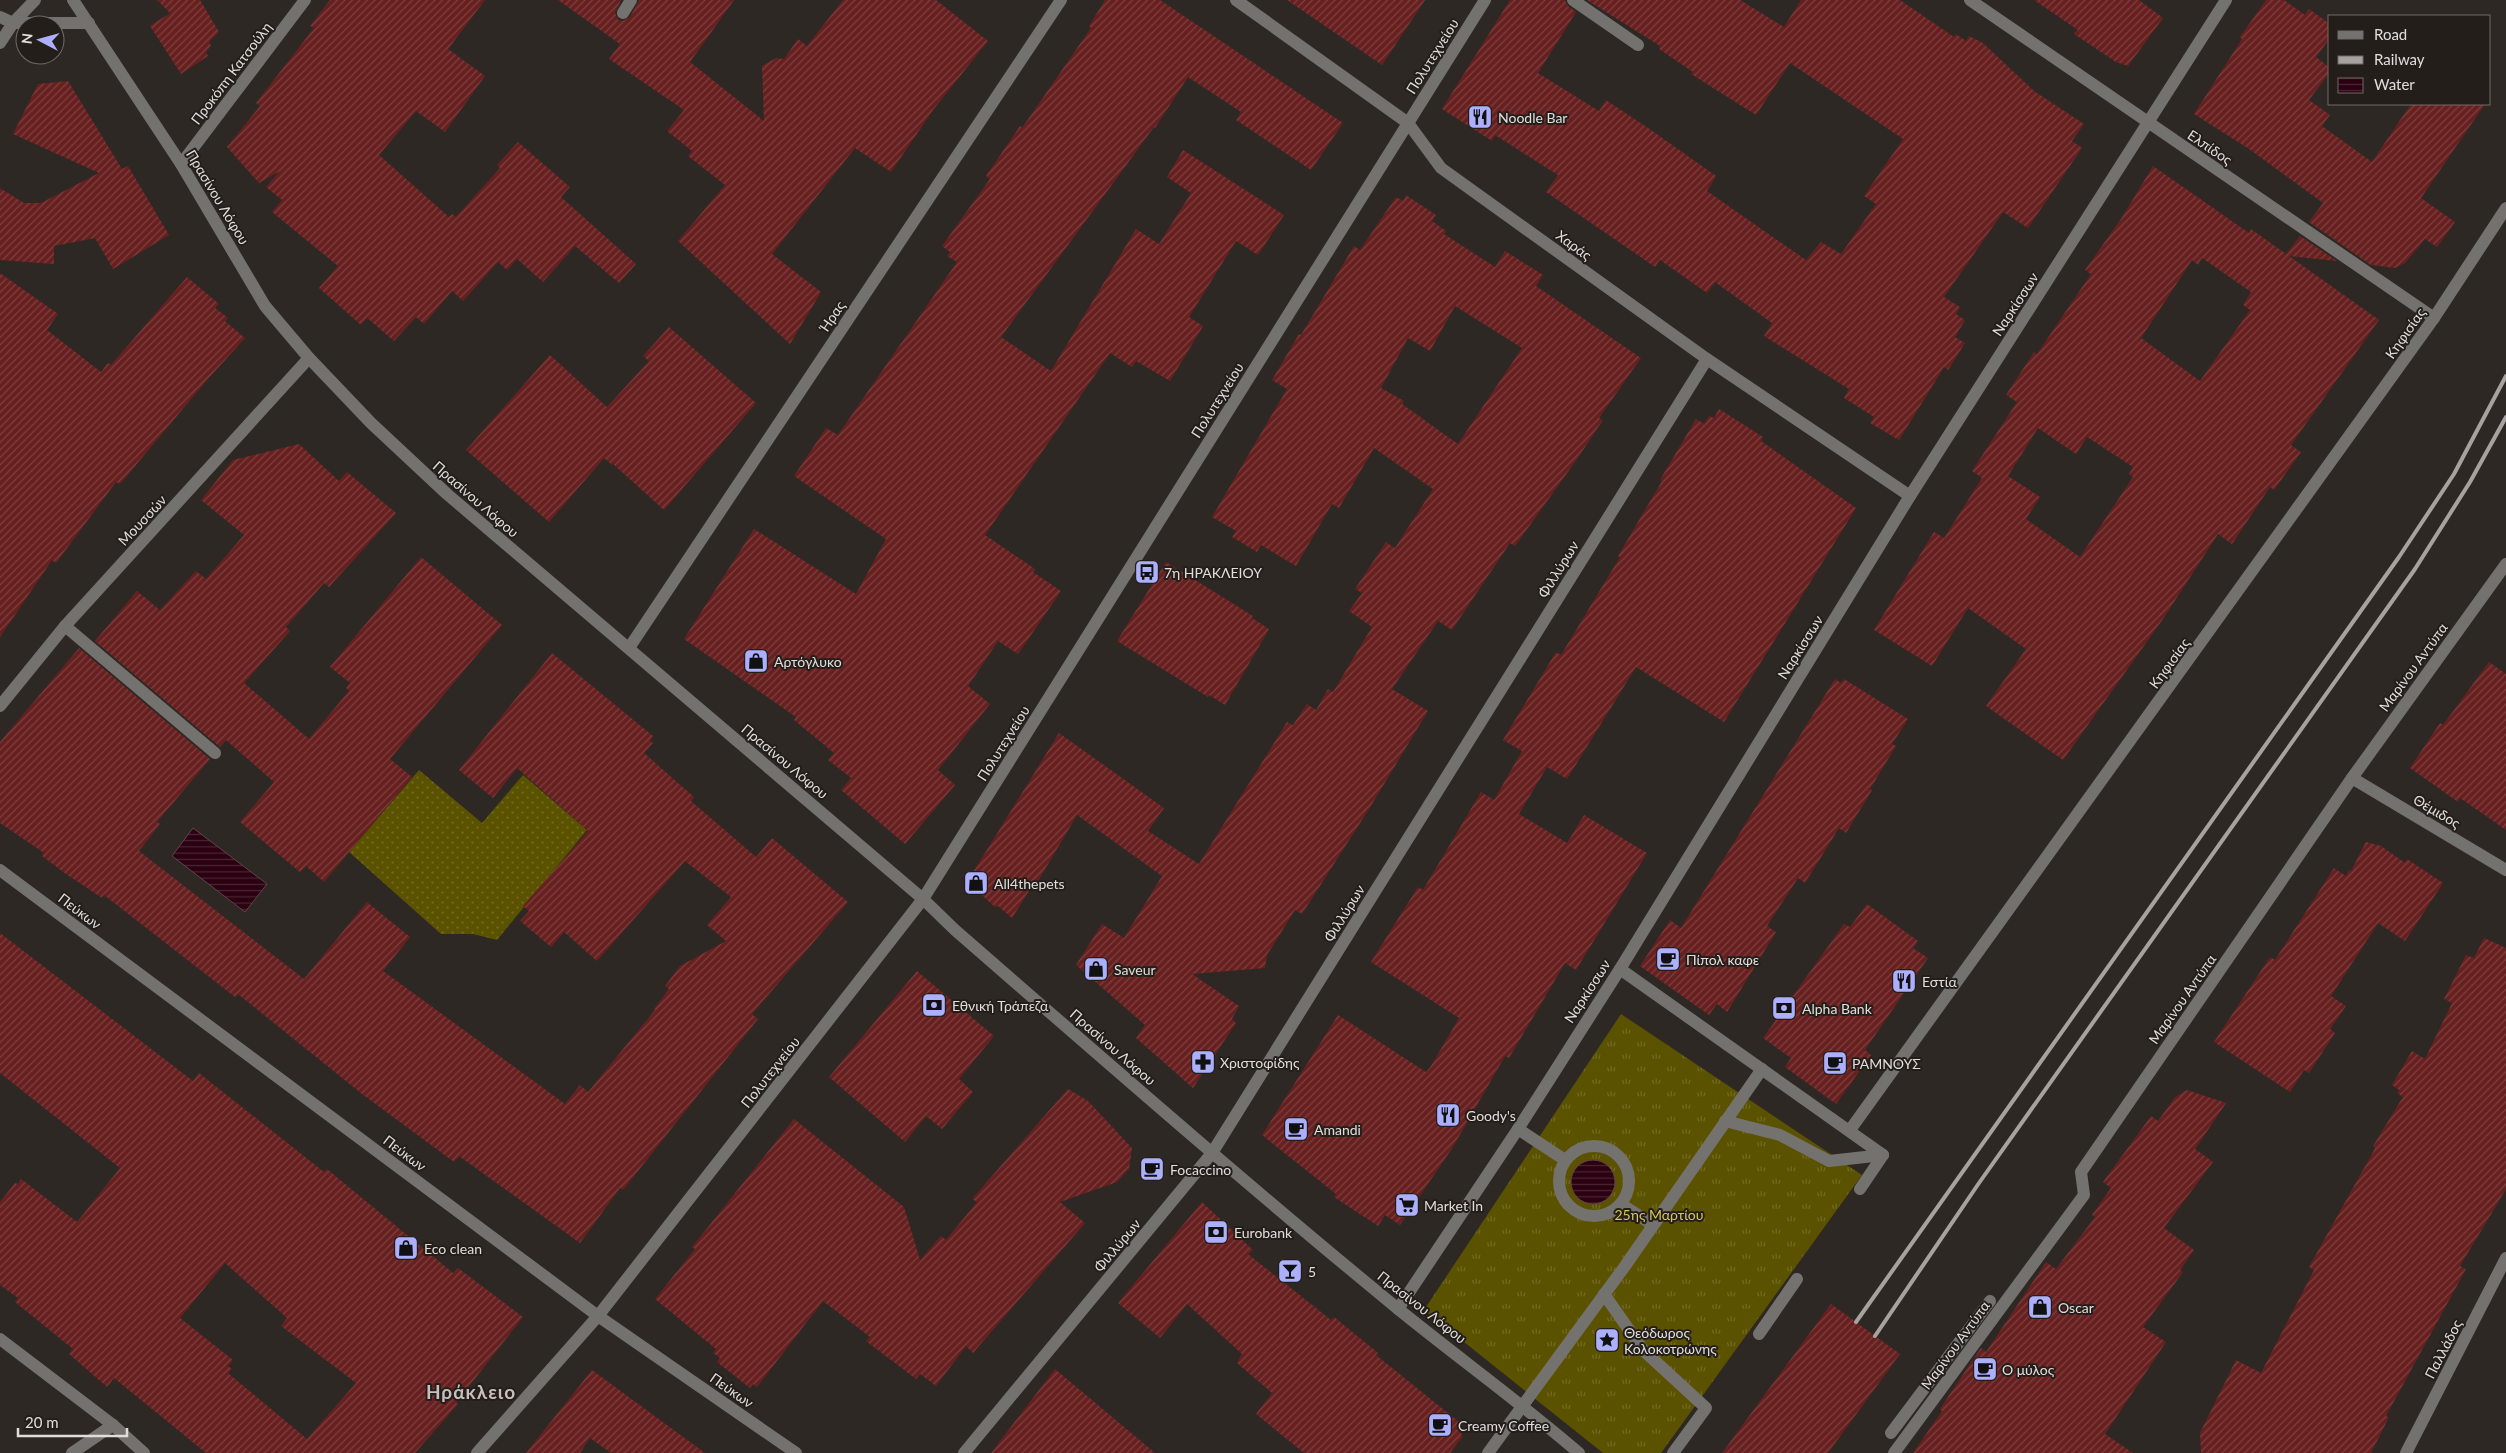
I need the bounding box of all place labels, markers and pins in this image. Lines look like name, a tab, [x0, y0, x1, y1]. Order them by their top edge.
restaurant icon: Noodle Bar	[1467, 104, 1493, 130]
place label: Noodle Bar	[1498, 109, 1567, 126]
bus stop icon: 7η ΗΡΑΚΛΕΙΟΥ	[1134, 559, 1160, 585]
place label: 7η ΗΡΑΚΛΕΙΟΥ	[1164, 564, 1262, 581]
shop icon: Αρτόγλυκο	[743, 648, 769, 674]
place label: Αρτόγλυκο	[774, 653, 842, 670]
shop icon: All4thepets	[963, 870, 989, 896]
place label: All4thepets	[994, 875, 1065, 892]
cafe icon: Πίπολ καφε	[1655, 946, 1681, 972]
place label: Πίπολ καφε	[1686, 951, 1759, 968]
shop icon: Saveur	[1083, 956, 1109, 982]
place label: Saveur	[1114, 961, 1156, 978]
restaurant icon: Εστία	[1891, 968, 1917, 994]
place label: Εστία	[1922, 973, 1957, 990]
bank icon: Εθνική Τράπεζα	[921, 992, 947, 1018]
bank icon: Alpha Bank	[1771, 995, 1797, 1021]
place label: Εθνική Τράπεζα	[952, 997, 1049, 1014]
place label: Alpha Bank	[1802, 1000, 1873, 1017]
pharmacy icon: Χριστοφίδης	[1190, 1049, 1216, 1075]
cafe icon: ΡΑΜΝΟΥΣ	[1822, 1050, 1848, 1076]
place label: Χριστοφίδης	[1220, 1054, 1300, 1071]
place label: ΡΑΜΝΟΥΣ	[1852, 1055, 1921, 1072]
restaurant icon: Goody's	[1435, 1102, 1461, 1128]
place label: Goody's	[1466, 1107, 1516, 1124]
cafe icon: Amandi	[1283, 1116, 1309, 1142]
place label: Amandi	[1314, 1121, 1361, 1138]
cafe icon: Focaccino	[1139, 1156, 1165, 1182]
place label: Focaccino	[1170, 1161, 1231, 1178]
supermarket icon: Market In	[1394, 1192, 1420, 1218]
place label: Market In	[1424, 1197, 1483, 1214]
bank icon: Eurobank	[1203, 1219, 1229, 1245]
place label: Eurobank	[1234, 1224, 1293, 1241]
shop icon: Eco clean	[393, 1235, 419, 1261]
place label: Eco clean	[424, 1240, 482, 1257]
bar icon: 5	[1277, 1258, 1303, 1284]
place label: 5	[1308, 1263, 1316, 1280]
shop icon: Oscar	[2027, 1294, 2053, 1320]
place label: Oscar	[2058, 1299, 2094, 1316]
place label: Θεόδωρος Κολοκοτρώνης	[1624, 1324, 1717, 1357]
place icon: Θεόδωρος Κολοκοτρώνης	[1594, 1327, 1620, 1353]
cafe icon: Ο μύλος	[1972, 1356, 1998, 1382]
place label: Ο μύλος	[2002, 1361, 2055, 1378]
cafe icon: Creamy Coffee	[1427, 1412, 1453, 1438]
place label: Creamy Coffee	[1458, 1417, 1549, 1434]

